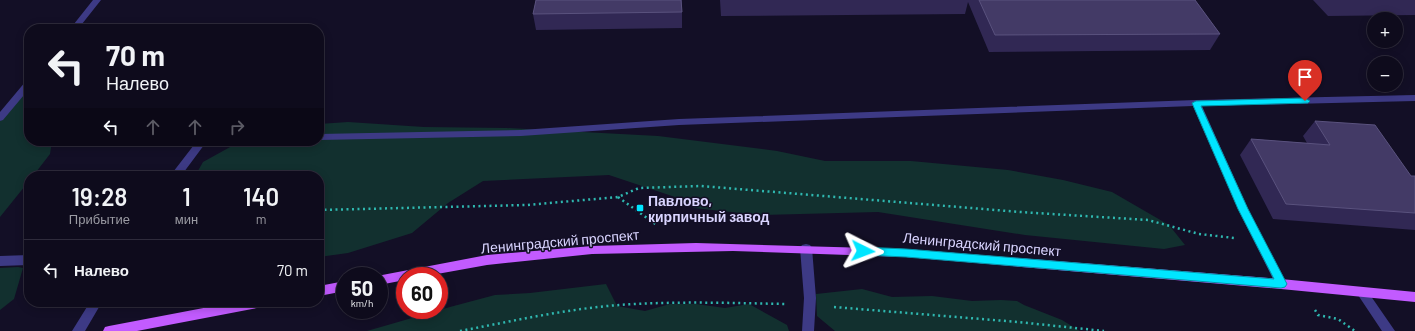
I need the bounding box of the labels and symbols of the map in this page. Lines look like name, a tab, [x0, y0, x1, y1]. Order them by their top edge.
pin	[1288, 60, 1322, 101]
place label: Павлово, кирпичный завод	[648, 192, 770, 225]
marker: Павлово, кирпичный завод	[635, 203, 645, 213]
street label: Ленинградский проспект	[480, 226, 640, 256]
street label: Ленинградский проспект	[902, 229, 1062, 259]
position arrow	[842, 230, 884, 272]
speed limit sign: 60	[396, 267, 448, 319]

